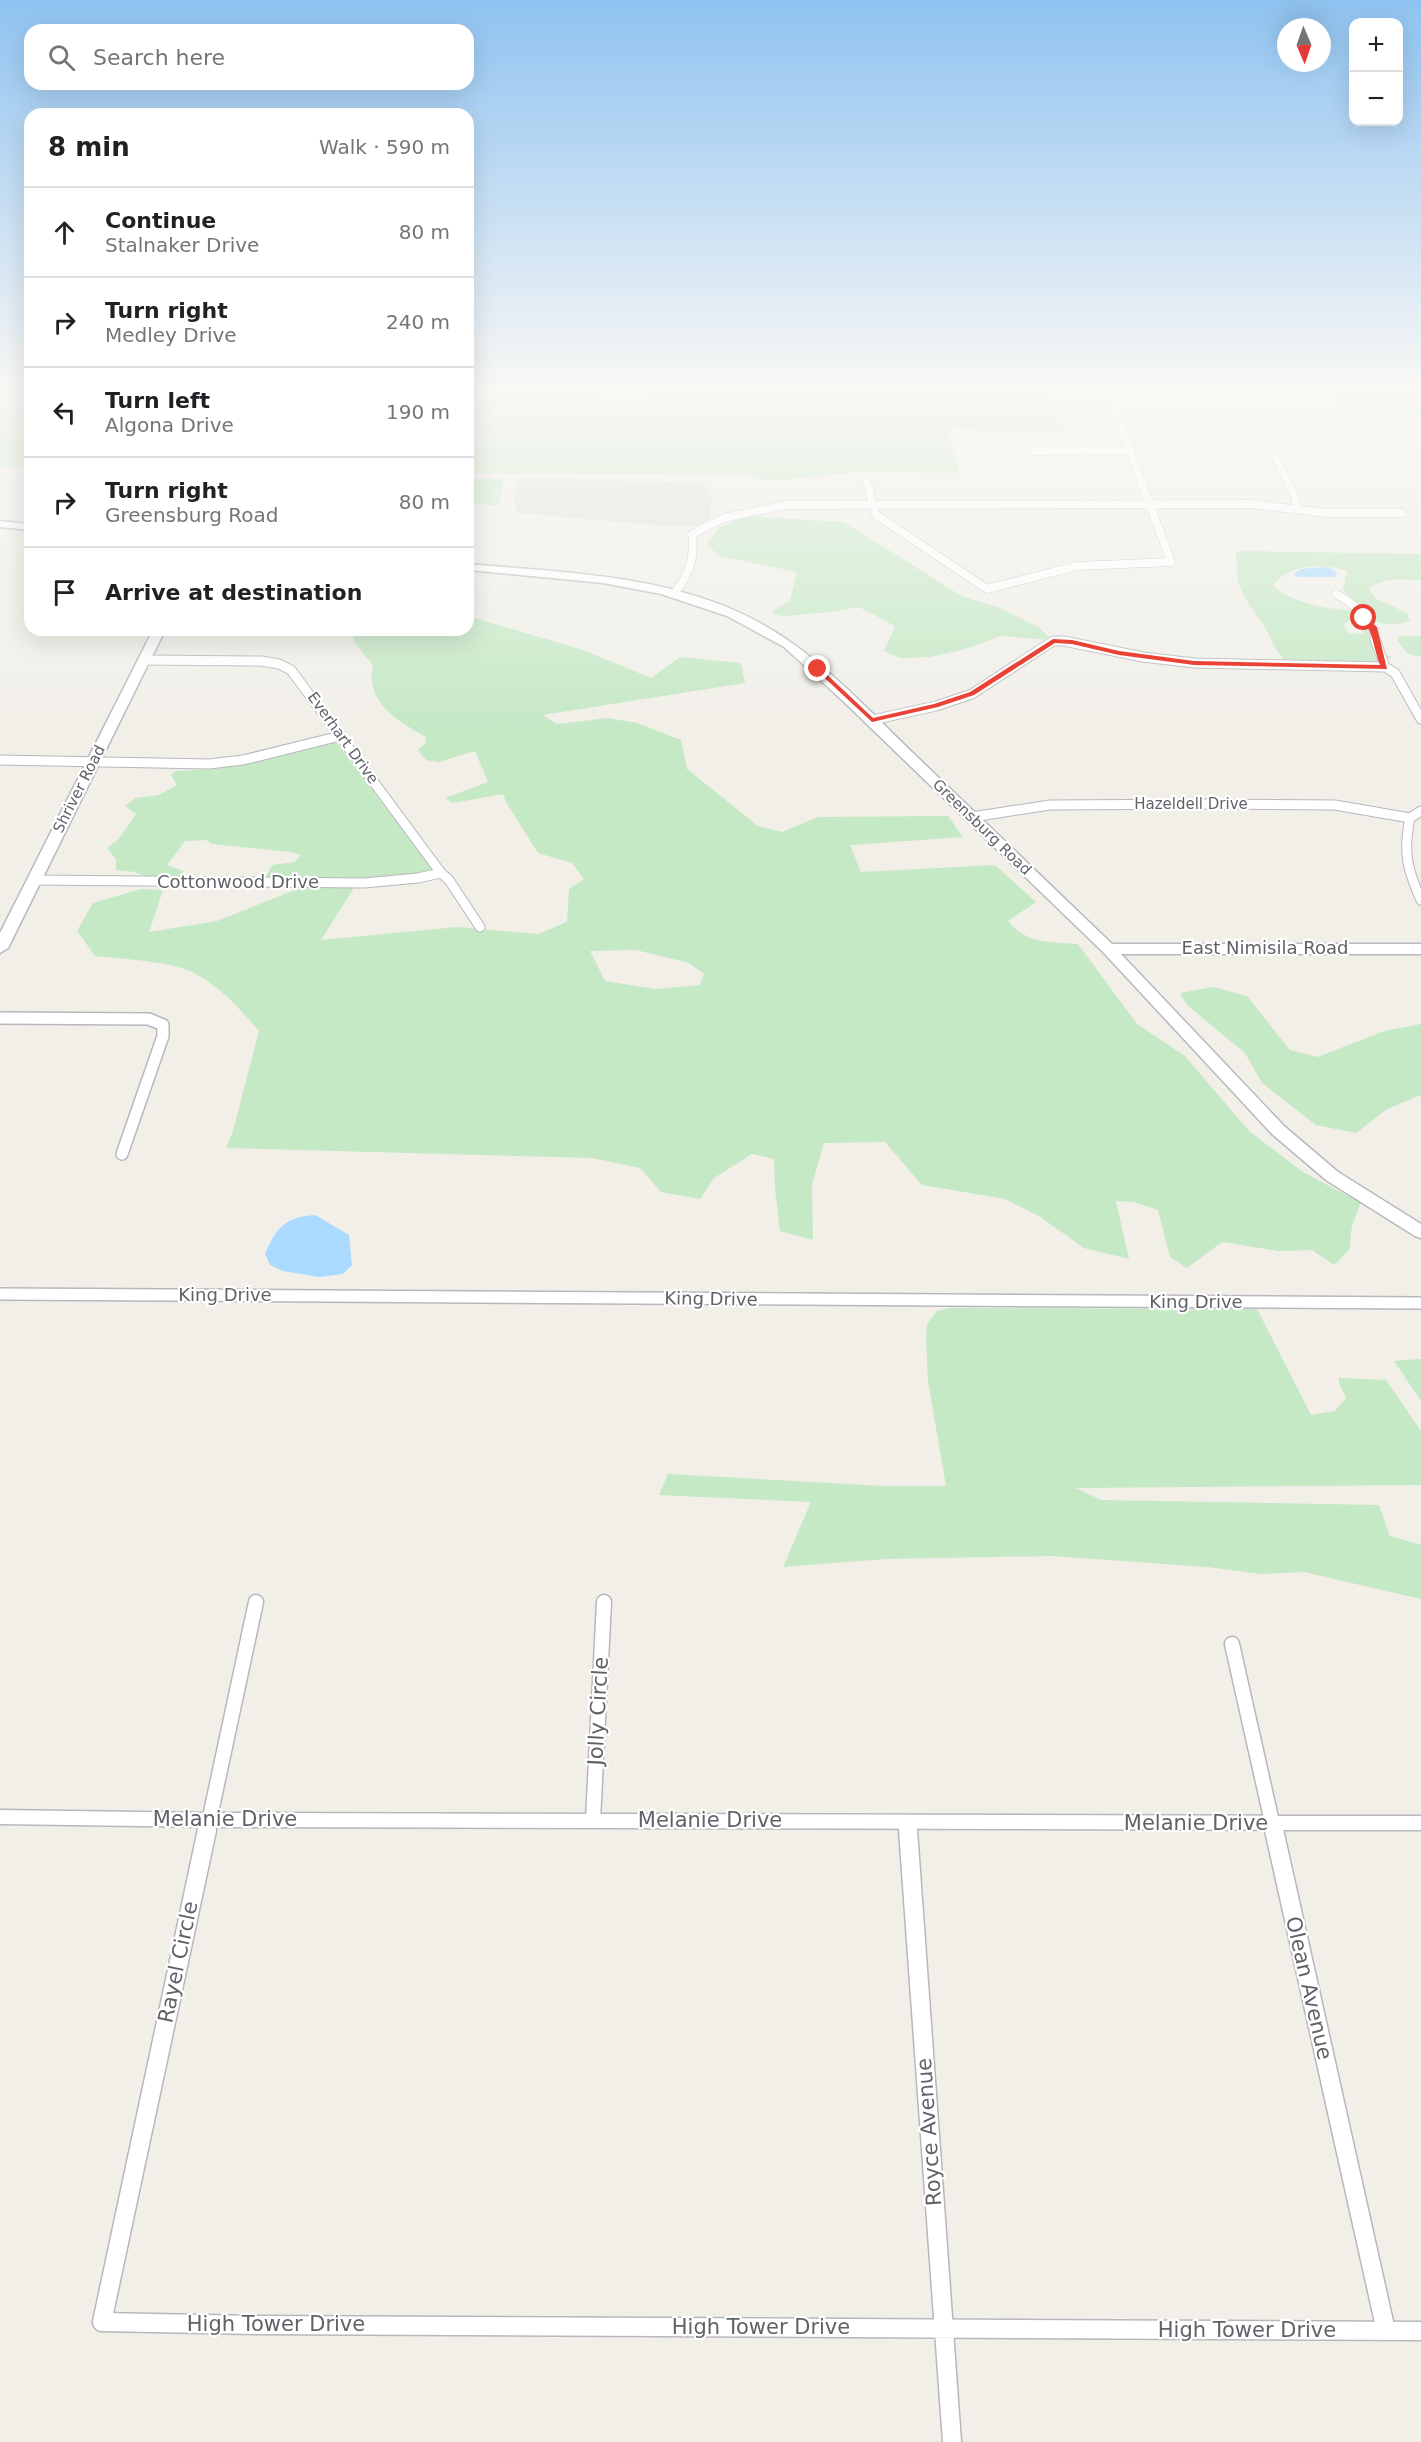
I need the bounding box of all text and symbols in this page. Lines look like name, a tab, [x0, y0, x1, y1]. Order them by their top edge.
north arrow	[1277, 18, 1331, 72]
map controls	[1349, 18, 1403, 126]
button: +	[1349, 18, 1403, 72]
search box	[24, 24, 474, 90]
icon: search	[45, 41, 78, 74]
text: Search here	[93, 45, 225, 70]
button: −	[1349, 72, 1403, 126]
text: 8 min	[48, 132, 130, 162]
text: Walk · 590 m	[319, 135, 450, 159]
text: Continue	[105, 208, 216, 233]
icon: ahead	[48, 216, 81, 249]
text: 80 m	[399, 220, 450, 244]
text: Stalnaker Drive	[105, 233, 259, 257]
text: Turn right	[105, 298, 228, 323]
icon: right	[48, 306, 81, 339]
text: 240 m	[386, 310, 450, 334]
text: Medley Drive	[105, 323, 237, 347]
text: Turn left	[105, 388, 210, 413]
icon: left	[48, 396, 81, 429]
text: 190 m	[386, 400, 450, 424]
text: Algona Drive	[105, 413, 234, 437]
text: Turn right	[105, 478, 228, 503]
icon: right	[48, 486, 81, 519]
text: 80 m	[399, 490, 450, 514]
text: Greensburg Road	[105, 503, 278, 527]
icon: arrive	[48, 576, 81, 609]
text: Arrive at destination	[105, 580, 362, 605]
route start	[1350, 604, 1376, 630]
route end	[804, 655, 830, 681]
street label: Everhart Drive	[304, 689, 382, 787]
street label: Shriver Road	[49, 742, 109, 836]
street label: Greensburg Road	[929, 775, 1035, 879]
street label: Hazeldell Drive	[1134, 795, 1248, 813]
street label: Cottonwood Drive	[157, 871, 319, 892]
street label: East Nimisila Road	[1182, 937, 1348, 958]
street label: King Drive	[178, 1284, 272, 1305]
street label: King Drive	[664, 1287, 758, 1310]
street label: King Drive	[1149, 1291, 1243, 1312]
street label: Jolly Circle	[583, 1656, 613, 1768]
street label: Melanie Drive	[153, 1807, 297, 1831]
street label: Melanie Drive	[638, 1808, 782, 1832]
street label: Melanie Drive	[1124, 1811, 1268, 1835]
street label: Rayel Circle	[153, 1899, 203, 2025]
street label: Olean Avenue	[1281, 1914, 1337, 2062]
street label: Royce Avenue	[912, 2057, 946, 2207]
street label: High Tower Drive	[187, 2312, 365, 2336]
street label: High Tower Drive	[672, 2315, 850, 2339]
street label: High Tower Drive	[1158, 2318, 1336, 2342]

